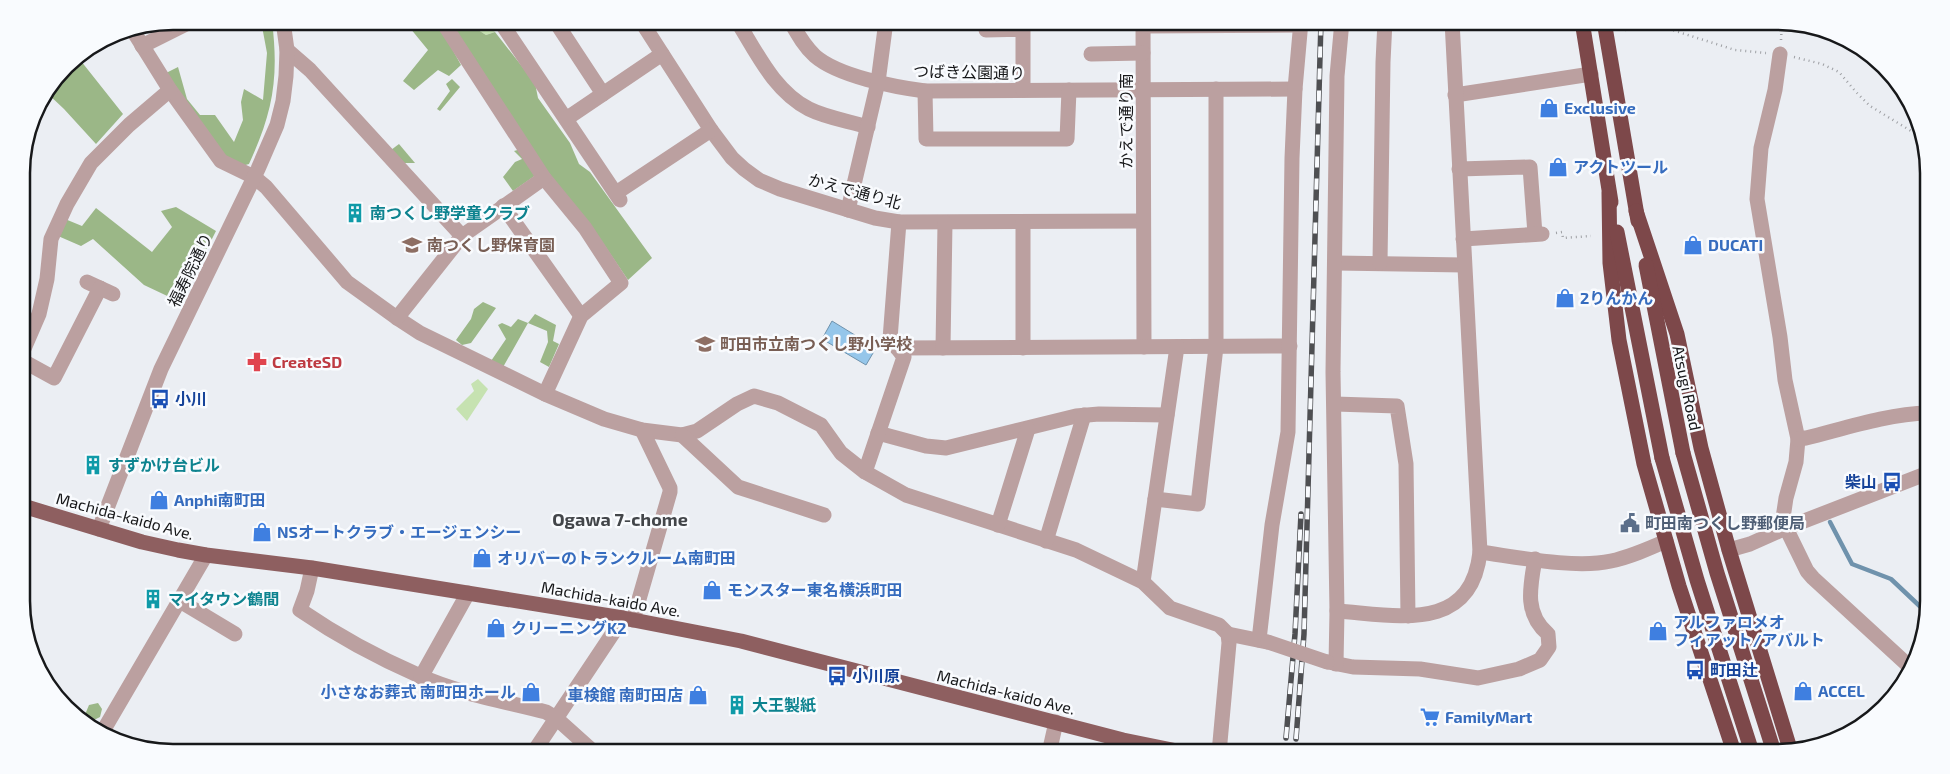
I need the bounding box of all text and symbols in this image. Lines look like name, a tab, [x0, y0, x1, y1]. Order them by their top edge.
street label: つばき公園通り	[913, 61, 1025, 82]
street label: かえで通り南	[1116, 73, 1135, 169]
shop icon: Exclusive	[1538, 97, 1560, 119]
place label: Exclusive	[1564, 98, 1636, 117]
shop icon: アクトツール	[1547, 156, 1569, 178]
place label: アクトツール	[1573, 157, 1668, 176]
street label: かえで通り北	[807, 169, 904, 212]
building icon: 南つくし野学童クラブ	[344, 202, 366, 224]
place label: 南つくし野学童クラブ	[370, 203, 530, 222]
street label: 福寿院通り	[163, 230, 216, 310]
school or university icon: 南つくし野保育園	[401, 234, 423, 256]
shop icon: DUCATI	[1682, 234, 1704, 256]
place label: 南つくし野保育園	[427, 235, 555, 254]
place label: DUCATI	[1708, 235, 1763, 254]
shop icon: 2りんかん	[1554, 287, 1576, 309]
place label: 2りんかん	[1580, 288, 1653, 307]
school or university icon: 町田市立南つくし野小学校	[694, 333, 716, 355]
place label: 町田市立南つくし野小学校	[720, 334, 912, 353]
street label: Atsugi Road	[1669, 344, 1706, 432]
pharmacy icon: CreateSD	[246, 351, 268, 373]
place label: CreateSD	[272, 352, 342, 371]
bus stop icon: 小川	[149, 388, 171, 410]
place label: 小川	[175, 389, 207, 408]
building icon: すずかけ台ビル	[82, 454, 104, 476]
place label: すずかけ台ビル	[108, 455, 220, 474]
bus stop icon: 柴山	[1881, 471, 1903, 493]
place label: 柴山	[1845, 472, 1877, 491]
street label: Machida-kaido Ave.	[54, 488, 196, 543]
shop icon: Anphi南町田	[148, 489, 170, 511]
place label: Anphi南町田	[174, 490, 266, 509]
district label: Ogawa 7-chome	[552, 508, 688, 530]
public building icon: 町田南つくし野郵便局	[1619, 512, 1641, 534]
place label: 町田南つくし野郵便局	[1645, 513, 1805, 532]
shop icon: NSオートクラブ・エージェンシー	[251, 521, 273, 543]
place label: NSオートクラブ・エージェンシー	[277, 522, 522, 541]
shop icon: オリバーのトランクルーム南町田	[471, 547, 493, 569]
place label: オリバーのトランクルーム南町田	[497, 548, 736, 567]
street label: Machida-kaido Ave.	[540, 577, 682, 620]
shop icon: モンスター東名横浜町田	[701, 579, 723, 601]
place label: モンスター東名横浜町田	[727, 580, 903, 599]
building icon: マイタウン鶴間	[142, 588, 164, 610]
place label: マイタウン鶴間	[168, 589, 279, 608]
place label: アルファロメオ フィアット/アバルト	[1673, 612, 1825, 649]
shop icon: クリーニングK2	[485, 617, 507, 639]
place label: クリーニングK2	[511, 618, 626, 637]
shop icon: アルファロメオ フィアット/アバルト	[1647, 620, 1669, 642]
bus stop icon: 町田辻	[1684, 659, 1706, 681]
place label: 町田辻	[1710, 660, 1758, 679]
bus stop icon: 小川原	[826, 665, 848, 687]
street label: Machida-kaido Ave.	[935, 665, 1077, 718]
place label: 小川原	[852, 666, 900, 685]
shop icon: ACCEL	[1792, 680, 1814, 702]
shop icon: 小さなお葬式 南町田ホール	[520, 681, 542, 703]
place label: ACCEL	[1818, 681, 1865, 700]
place label: 小さなお葬式 南町田ホール	[321, 682, 516, 701]
shop icon: 車検館 南町田店	[687, 684, 709, 706]
place label: 車検館 南町田店	[568, 685, 683, 704]
building icon: 大王製紙	[726, 694, 748, 716]
place label: 大王製紙	[752, 695, 816, 714]
supermarket icon: FamilyMart	[1419, 706, 1441, 728]
place label: FamilyMart	[1445, 707, 1533, 727]

